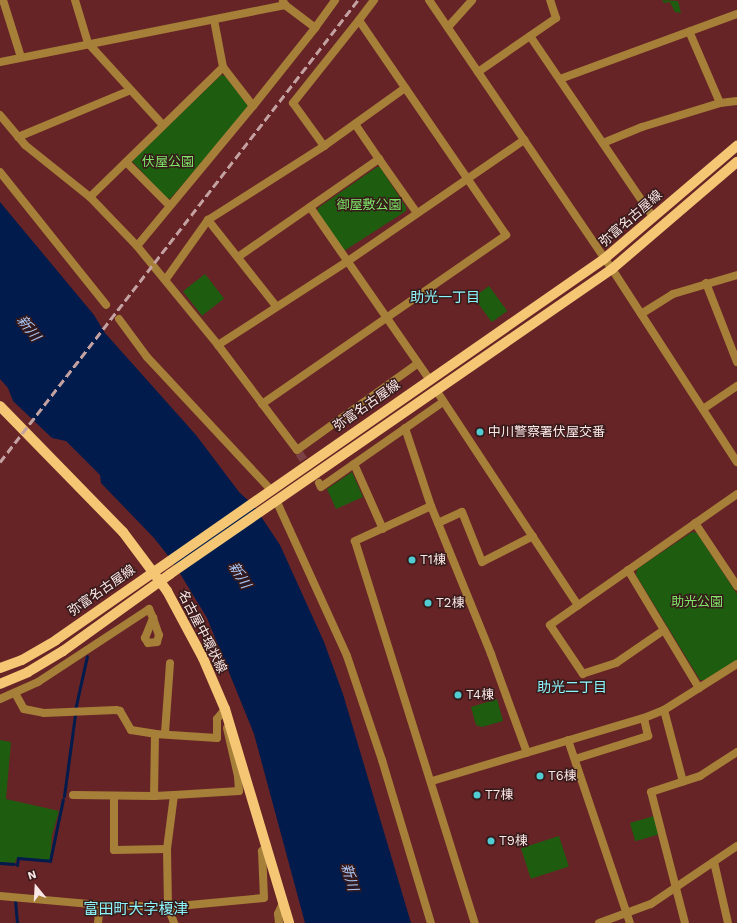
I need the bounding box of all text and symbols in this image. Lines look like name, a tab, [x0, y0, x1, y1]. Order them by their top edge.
park label: 伏屋公園	[142, 154, 194, 170]
street label: 弥富名古屋線	[596, 188, 666, 250]
park label: 御屋敷公園	[337, 197, 401, 213]
district label: 助光一丁目	[410, 289, 480, 305]
water label: 新川	[14, 312, 44, 344]
street label: 弥富名古屋線	[331, 377, 403, 435]
place label: 中川警察署伏屋交番	[488, 424, 605, 440]
marker: 中川警察署伏屋交番	[475, 427, 485, 437]
place label: T1棟	[420, 552, 446, 568]
marker: T1棟	[407, 555, 417, 565]
water label: 新川	[225, 559, 255, 591]
street label: 弥富名古屋線	[66, 562, 138, 620]
street label: 名古屋中環状線	[174, 588, 230, 676]
park label: 助光公園	[671, 594, 723, 610]
place label: T2棟	[436, 595, 464, 611]
marker: T2棟	[423, 598, 433, 608]
district label: 助光二丁目	[537, 679, 607, 695]
place label: T4棟	[466, 687, 494, 703]
marker: T4棟	[453, 690, 463, 700]
place label: T6棟	[548, 768, 577, 784]
marker: T6棟	[535, 771, 545, 781]
place label: T7棟	[485, 787, 513, 803]
marker: T7棟	[472, 790, 482, 800]
place label: T9棟	[499, 833, 528, 849]
marker: T9棟	[486, 836, 496, 846]
water label: 新川	[338, 861, 362, 893]
north arrow	[16, 867, 56, 907]
text: N	[26, 868, 38, 883]
district label: 富田町大字榎津	[84, 901, 188, 919]

